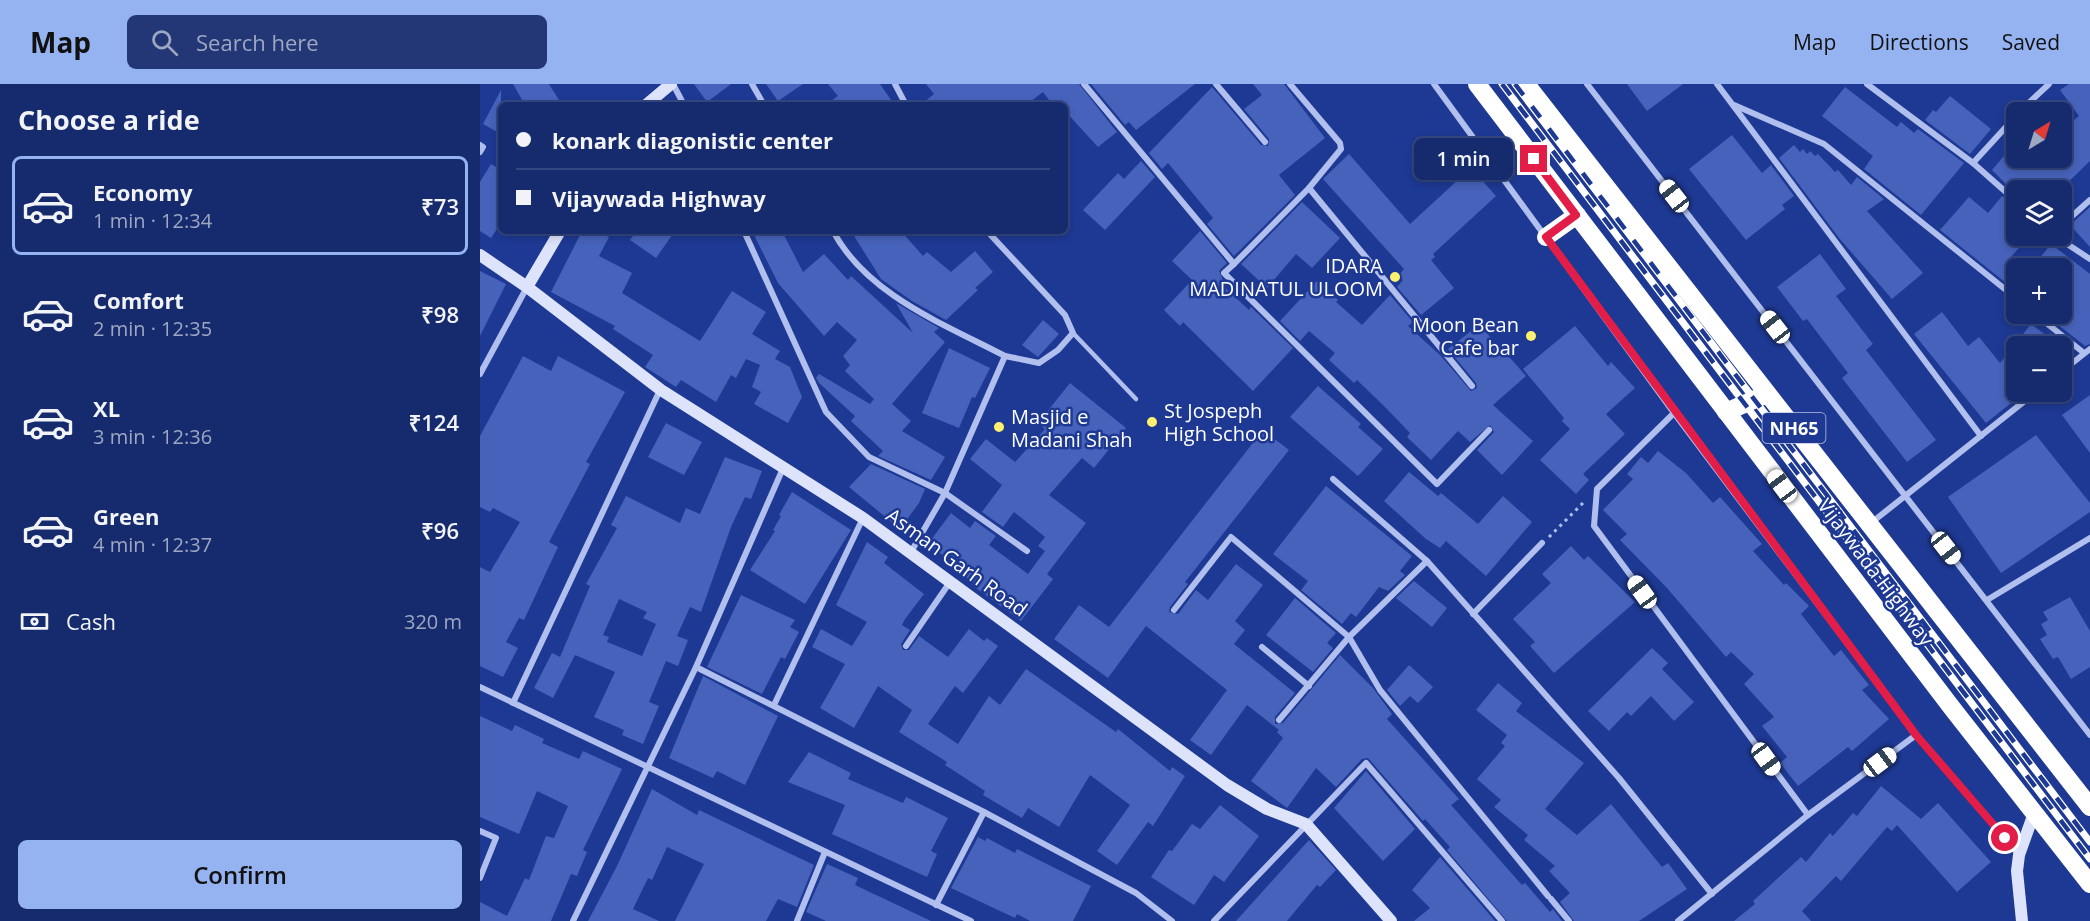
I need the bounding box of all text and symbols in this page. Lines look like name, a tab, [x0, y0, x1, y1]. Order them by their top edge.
search box	[127, 15, 547, 69]
text: Map	[30, 23, 91, 61]
icon: search	[148, 26, 181, 59]
text: Search here	[196, 27, 319, 57]
text: Map	[1793, 28, 1836, 56]
text: Directions	[1869, 28, 1969, 56]
text: Saved	[2002, 28, 2060, 56]
text: Choose a ride	[18, 101, 200, 138]
north arrow	[2006, 102, 2072, 168]
map controls	[2006, 102, 2072, 402]
text: konark diagonistic center	[552, 125, 833, 155]
callout: 1 min	[1414, 138, 1513, 180]
text: 1 min	[1437, 145, 1491, 172]
route end	[1520, 145, 1547, 172]
car	[1656, 176, 1692, 216]
text: Economy	[93, 177, 192, 207]
icon: car	[21, 179, 75, 233]
button: layers	[2006, 180, 2072, 246]
text: Vijaywada Highway	[552, 183, 766, 213]
text: ₹73	[421, 191, 459, 221]
text: 1 min · 12:34	[93, 207, 212, 234]
place label: IDARA MADINATUL ULOOM	[1189, 252, 1383, 302]
button: +	[2006, 258, 2072, 324]
marker: IDARA MADINATUL ULOOM	[1388, 270, 1402, 284]
text: Comfort	[93, 285, 184, 315]
icon: car	[21, 287, 75, 341]
text: ₹98	[421, 299, 459, 329]
car	[1757, 307, 1793, 347]
place label: Moon Bean Cafe bar	[1412, 311, 1519, 361]
text: 2 min · 12:35	[93, 315, 212, 342]
marker: Moon Bean Cafe bar	[1524, 329, 1538, 343]
button: −	[2006, 336, 2072, 402]
text: XL	[93, 393, 120, 423]
icon: car	[21, 395, 75, 449]
place label: St Jospeph High School	[1164, 397, 1274, 447]
place label: Masjid e Madani Shah	[1011, 403, 1133, 453]
text: ₹124	[409, 407, 459, 437]
road number: NH65	[1762, 413, 1826, 443]
marker: St Jospeph High School	[1145, 415, 1159, 429]
marker: Masjid e Madani Shah	[992, 420, 1006, 434]
text: 3 min · 12:36	[93, 423, 212, 450]
car	[1764, 466, 1800, 506]
street label: Vijaywada Highway	[1812, 493, 1941, 652]
text: Green	[93, 501, 159, 531]
street label: Asman Garh Road	[881, 502, 1033, 622]
icon: car	[21, 503, 75, 557]
text: ₹96	[421, 515, 459, 545]
car	[1928, 528, 1964, 568]
text: 4 min · 12:37	[93, 531, 212, 558]
car	[1624, 572, 1660, 612]
icon: cash	[18, 605, 51, 638]
text: Cash	[66, 606, 116, 636]
text: 320 m	[404, 608, 462, 635]
car	[1748, 739, 1784, 779]
car	[1860, 744, 1900, 780]
route start	[1991, 824, 2018, 851]
button: Confirm	[18, 840, 462, 909]

